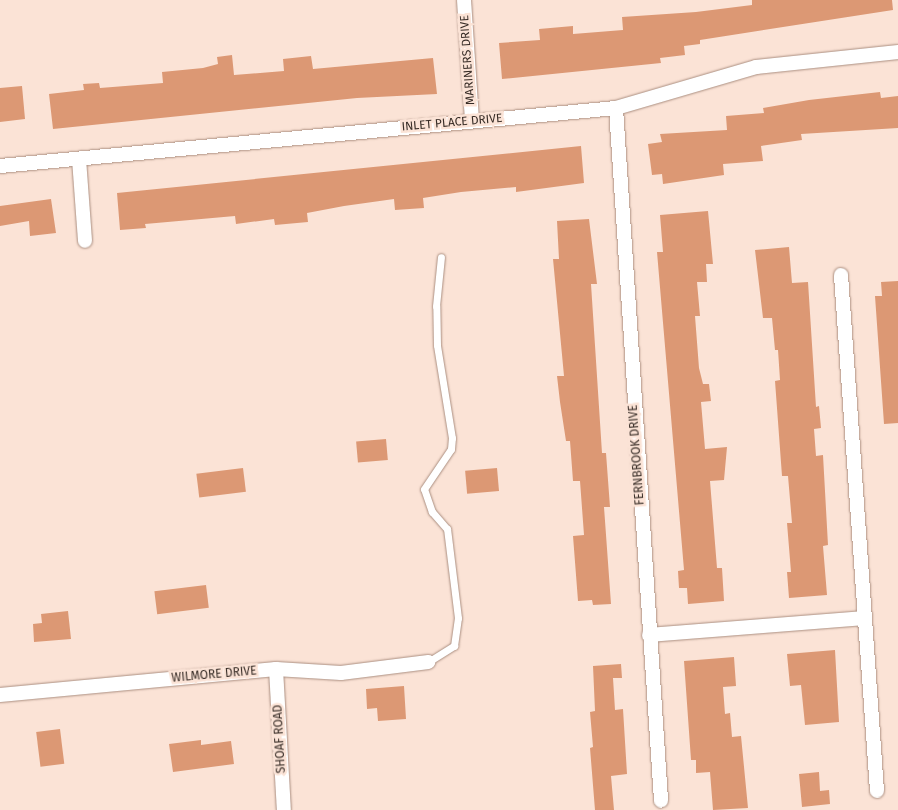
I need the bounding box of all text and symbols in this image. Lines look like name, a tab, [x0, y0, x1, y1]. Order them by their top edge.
street label: MARINERS DRIVE	[458, 15, 478, 105]
street label: INLET PLACE DRIVE	[401, 111, 503, 135]
street label: FERNBROOK DRIVE	[626, 404, 648, 506]
street label: WILMORE DRIVE	[171, 664, 257, 686]
street label: SHOAF ROAD	[271, 704, 289, 774]

